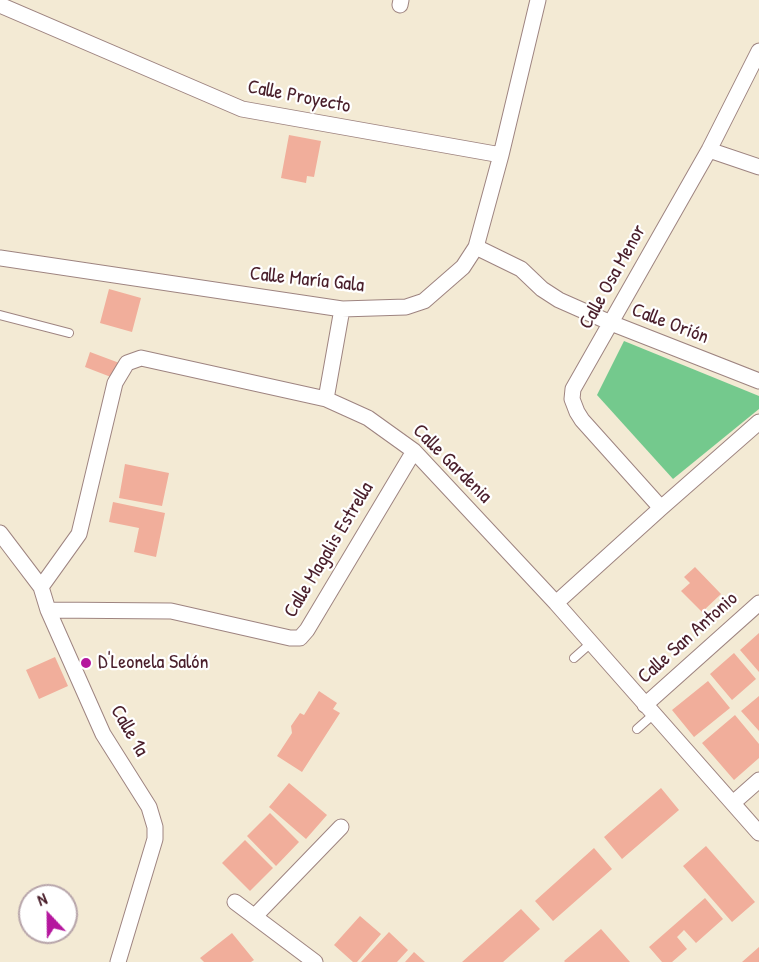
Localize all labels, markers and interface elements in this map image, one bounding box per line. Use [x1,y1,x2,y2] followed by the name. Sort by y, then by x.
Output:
[245,75,353,119] street label: Calle Proyecto
[574,220,652,334] street label: Calle Osa Menor
[249,262,365,298] street label: Calle María Gala
[628,298,712,350] street label: Calle Orión
[407,419,497,509] street label: Calle Gardenia
[279,478,379,622] street label: Calle Magalis Estrella
[633,587,743,689] street label: Calle San Antonio
[98,651,208,675] place label: D'Leonela Salón
[79,656,93,670] marker: D'Leonela Salón
[105,701,153,761] street label: Calle 1a
[18,884,78,944] north arrow
[34,887,50,911] text: N

